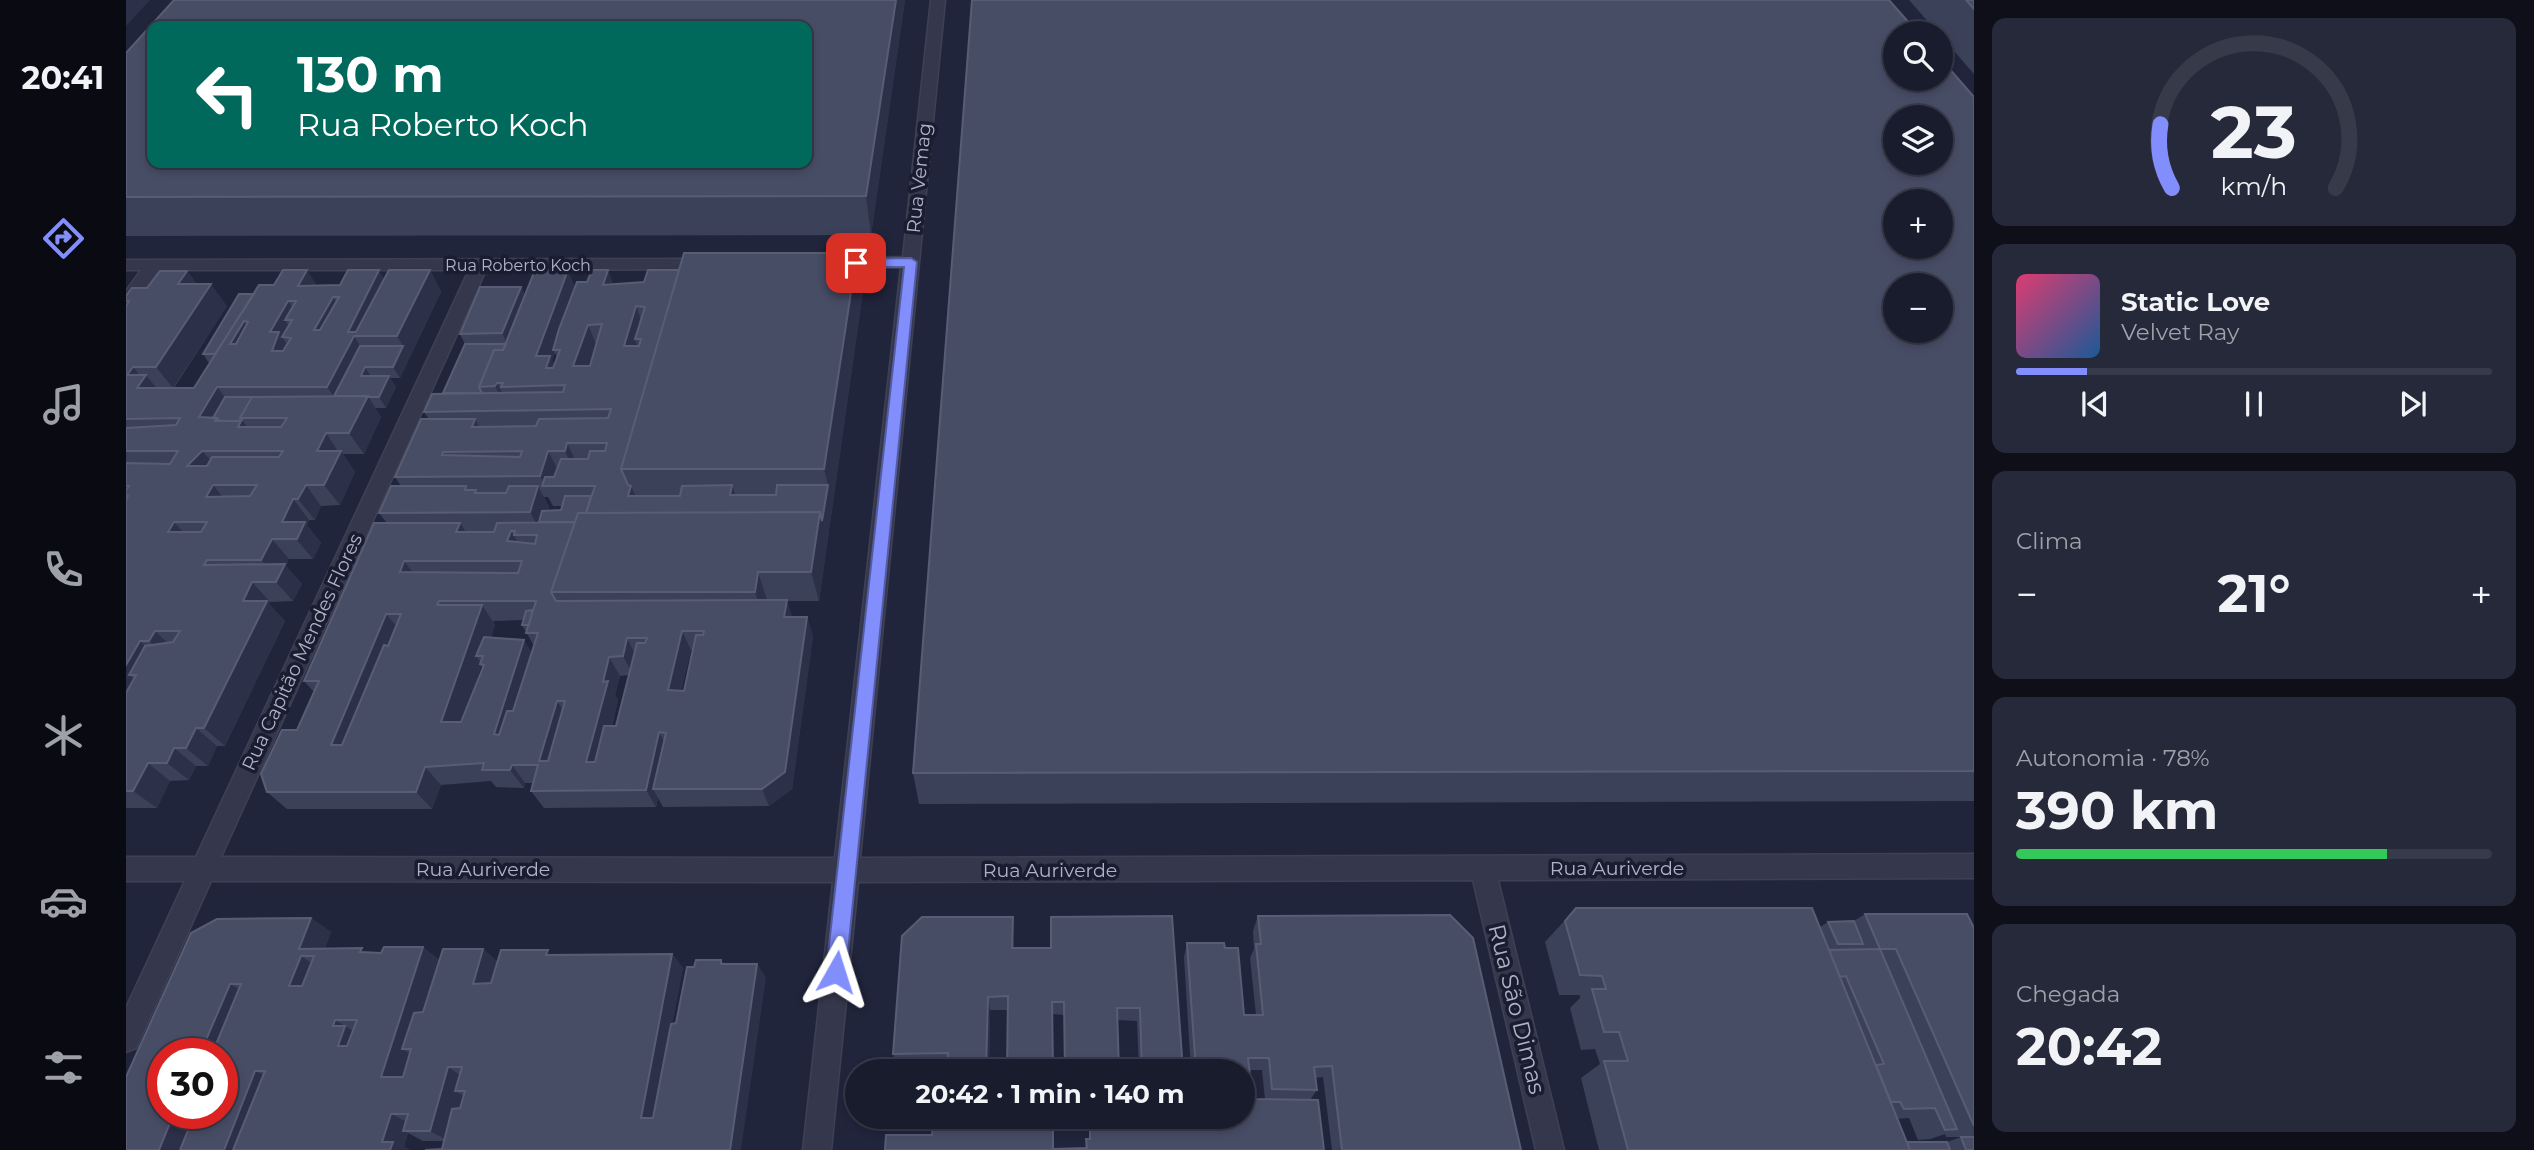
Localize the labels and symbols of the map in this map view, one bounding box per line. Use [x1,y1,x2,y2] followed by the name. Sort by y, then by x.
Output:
[902,122,936,234] street label: Rua Vemag
[826,233,886,293] pin
[445,256,591,275] street label: Rua Roberto Koch
[237,530,367,774] street label: Rua Capitão Mendes Flores
[1550,857,1684,880] street label: Rua Auriverde
[416,858,550,881] street label: Rua Auriverde
[983,859,1117,882] street label: Rua Auriverde
[1482,921,1552,1097] street label: Rua São Dimas
[799,935,873,1009] position arrow
[147,1038,238,1129] speed limit sign: 30

